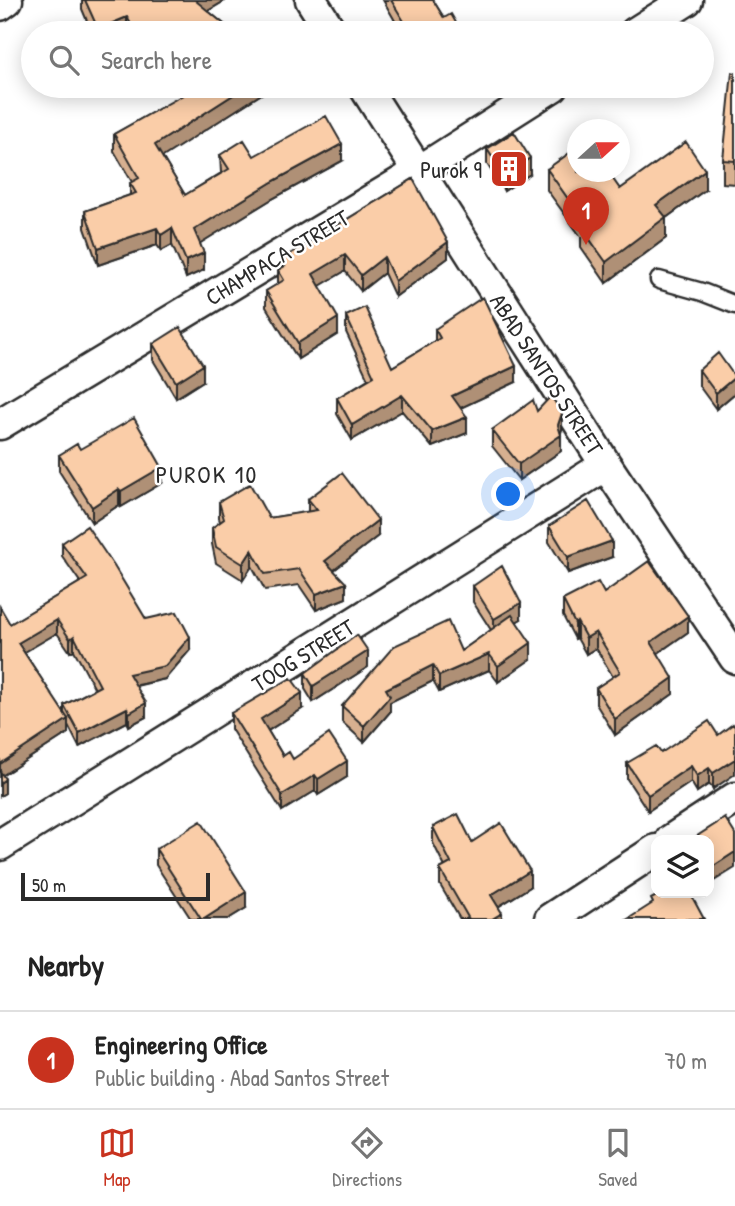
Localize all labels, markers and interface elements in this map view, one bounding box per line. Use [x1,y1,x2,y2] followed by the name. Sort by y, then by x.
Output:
[21,21,714,98] search box
[45,41,83,79] icon: search
[101,42,212,77] text: Search here
[567,119,630,182] north arrow
[488,148,530,190] building icon: Purok 9
[420,154,482,185] place label: Purok 9
[563,187,609,245] pin: 1
[199,202,355,312] street label: CHAMPACA STREET
[483,287,611,461] street label: ABAD SANTOS STREET
[156,458,258,490] district label: PUROK 10
[491,477,525,511] your location
[246,611,360,699] street label: TOOG STREET
[651,835,714,898] map controls
[651,835,714,898] button: layers
[21,870,210,902] scale bar
[32,872,66,898] text: 50 m
[28,945,104,985] text: Nearby
[95,1027,268,1062] text: Engineering Office
[47,1045,55,1076] text: 1
[664,1045,707,1076] text: 70 m
[95,1062,389,1093] text: Public building · Abad Santos Street
[98,1124,136,1192] tab: Map
[332,1124,402,1192] tab: Directions
[598,1124,637,1192] tab: Saved

